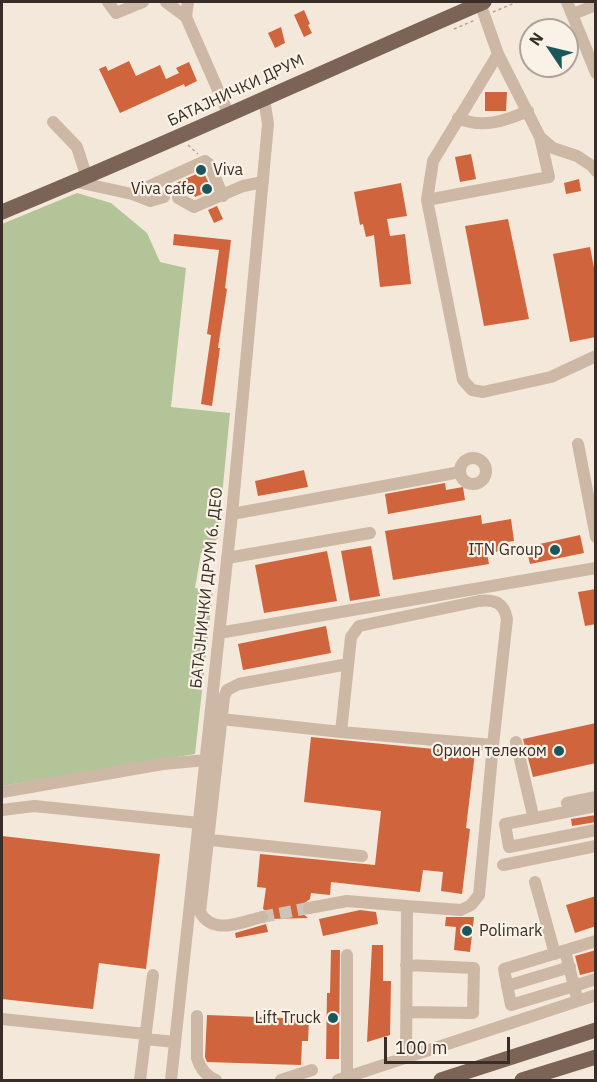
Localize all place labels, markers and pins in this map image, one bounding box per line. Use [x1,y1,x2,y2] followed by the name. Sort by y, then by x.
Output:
[213,160,243,180] place label: Viva
[194,163,208,177] marker: Viva
[131,179,195,199] place label: Viva cafe
[200,182,214,196] marker: Viva cafe
[468,540,543,560] place label: ITN Group
[548,543,562,557] marker: ITN Group
[432,741,547,761] place label: Орион телеком
[552,744,566,758] marker: Орион телеком
[479,921,543,941] place label: Polimark
[460,924,474,938] marker: Polimark
[255,1008,321,1028] place label: Lift Truck
[326,1011,340,1025] marker: Lift Truck

